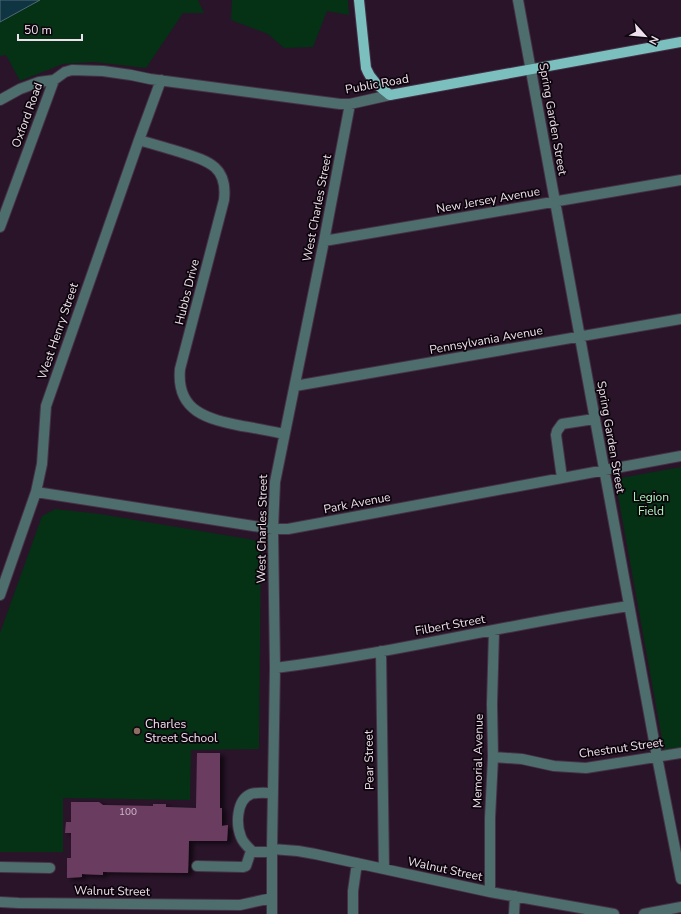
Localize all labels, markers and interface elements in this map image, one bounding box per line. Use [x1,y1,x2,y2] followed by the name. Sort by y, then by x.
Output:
[18,16,82,42] scale bar
[625,16,665,56] north arrow
[24,22,52,38] text: 50 m
[645,33,662,47] text: N
[535,62,571,177] street label: Spring Garden Street
[344,71,410,97] street label: Public Road
[8,80,46,150] street label: Oxford Road
[299,152,335,263] street label: West Charles Street
[435,183,541,217] street label: New Jersey Avenue
[171,257,203,327] street label: Hubbs Drive
[34,280,82,381] street label: West Henry Street
[428,322,544,358] street label: Pennsylvania Avenue
[593,380,629,495] street label: Spring Garden Street
[253,474,271,584] street label: West Charles Street
[322,489,392,517] street label: Park Avenue
[633,489,669,519] park label: Legion Field
[414,611,487,639] street label: Filbert Street
[469,714,487,808] street label: Memorial Avenue
[145,716,218,746] place label: Charles Street School
[132,726,142,736] marker: Charles Street School
[360,729,378,790] street label: Pear Street
[578,734,665,762] street label: Chestnut Street
[119,805,137,819] house number: 100
[406,853,485,885] street label: Walnut Street
[74,882,151,900] street label: Walnut Street

